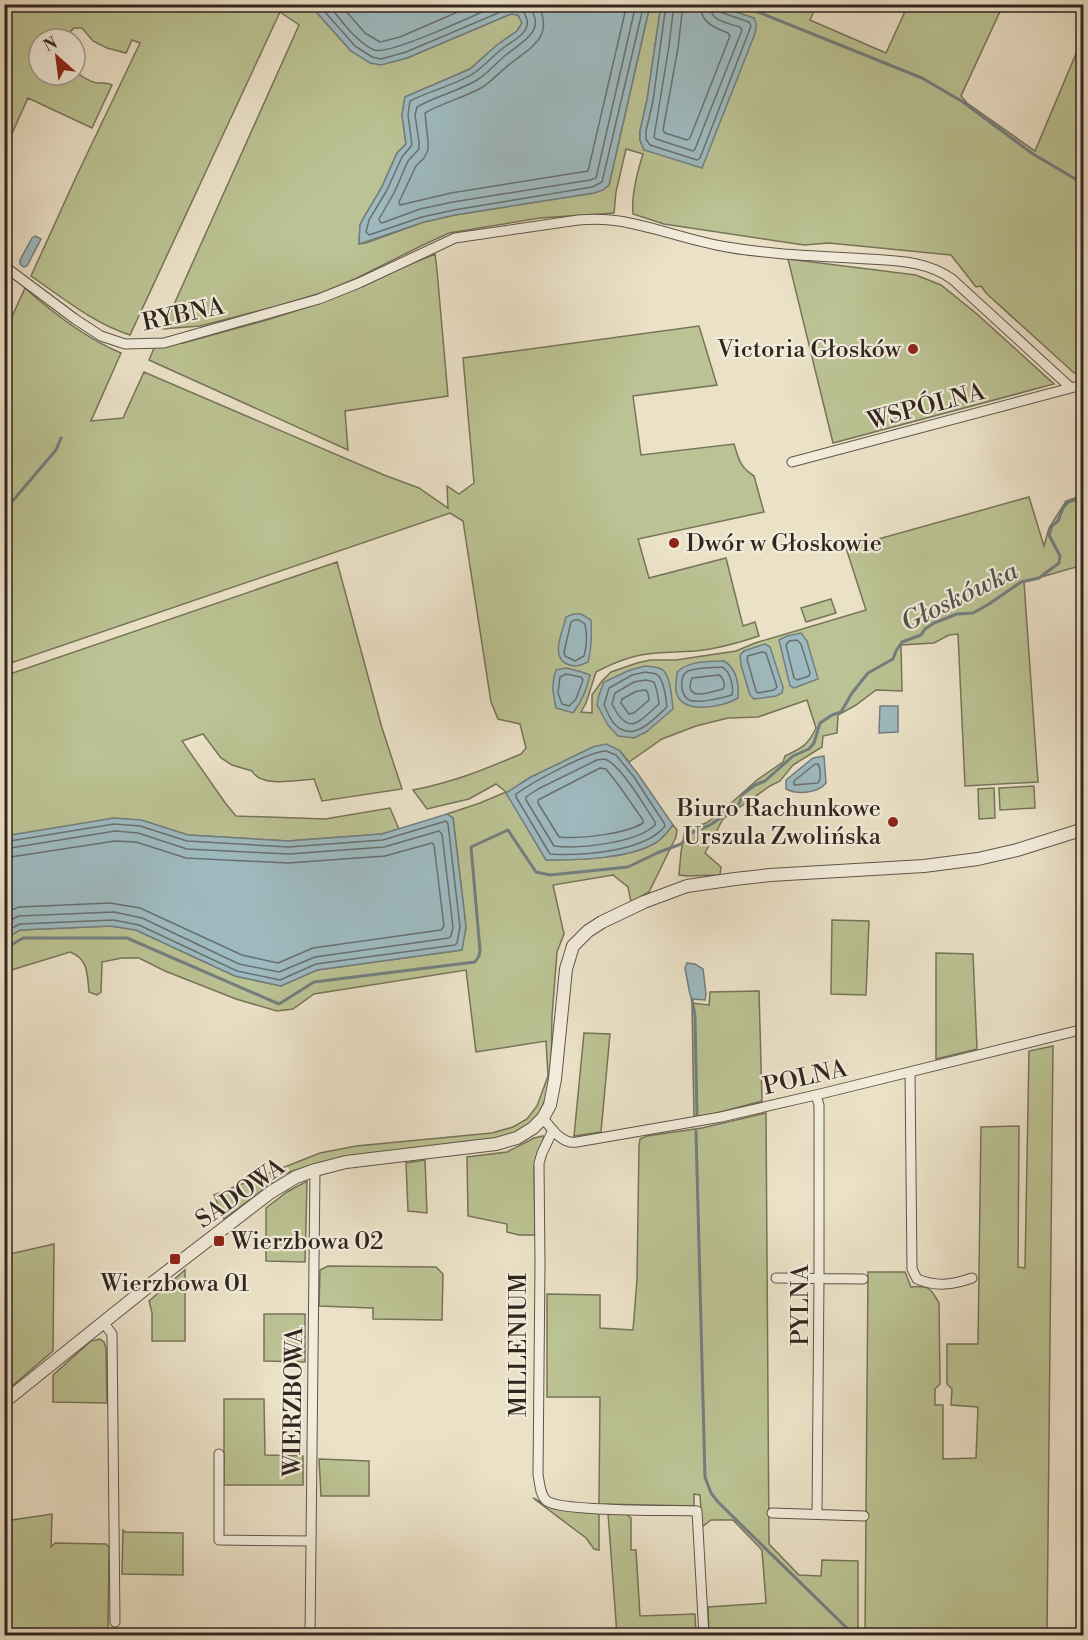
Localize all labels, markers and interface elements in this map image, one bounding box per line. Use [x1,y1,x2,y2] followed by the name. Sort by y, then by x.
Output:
[27,27,87,87] north arrow
[40,33,61,56] text: N
[140,292,227,338] street label: RYBNA
[716,335,903,365] place label: Victoria Głosków
[906,342,920,356] marker: Victoria Głosków
[863,375,989,437] street label: WSPÓLNA
[686,529,882,559] place label: Dwór w Głoskowie
[667,536,681,550] marker: Dwór w Głoskowie
[896,555,1024,639] water label: Głoskówka
[676,794,882,852] place label: Biuro Rachunkowe Urszula Zwolińska
[886,815,900,829] marker: Biuro Rachunkowe Urszula Zwolińska
[760,1054,851,1102] street label: POLNA
[190,1152,291,1235] street label: SADOWA
[230,1227,384,1257] place label: Wierzbowa 02
[212,1234,226,1248] marker: Wierzbowa 02
[168,1252,182,1266] marker: Wierzbowa 01
[786,1264,816,1346] street label: PYLNA
[100,1269,250,1299] place label: Wierzbowa 01
[504,1273,534,1417] street label: MILLENIUM
[278,1326,310,1478] street label: WIERZBOWA

